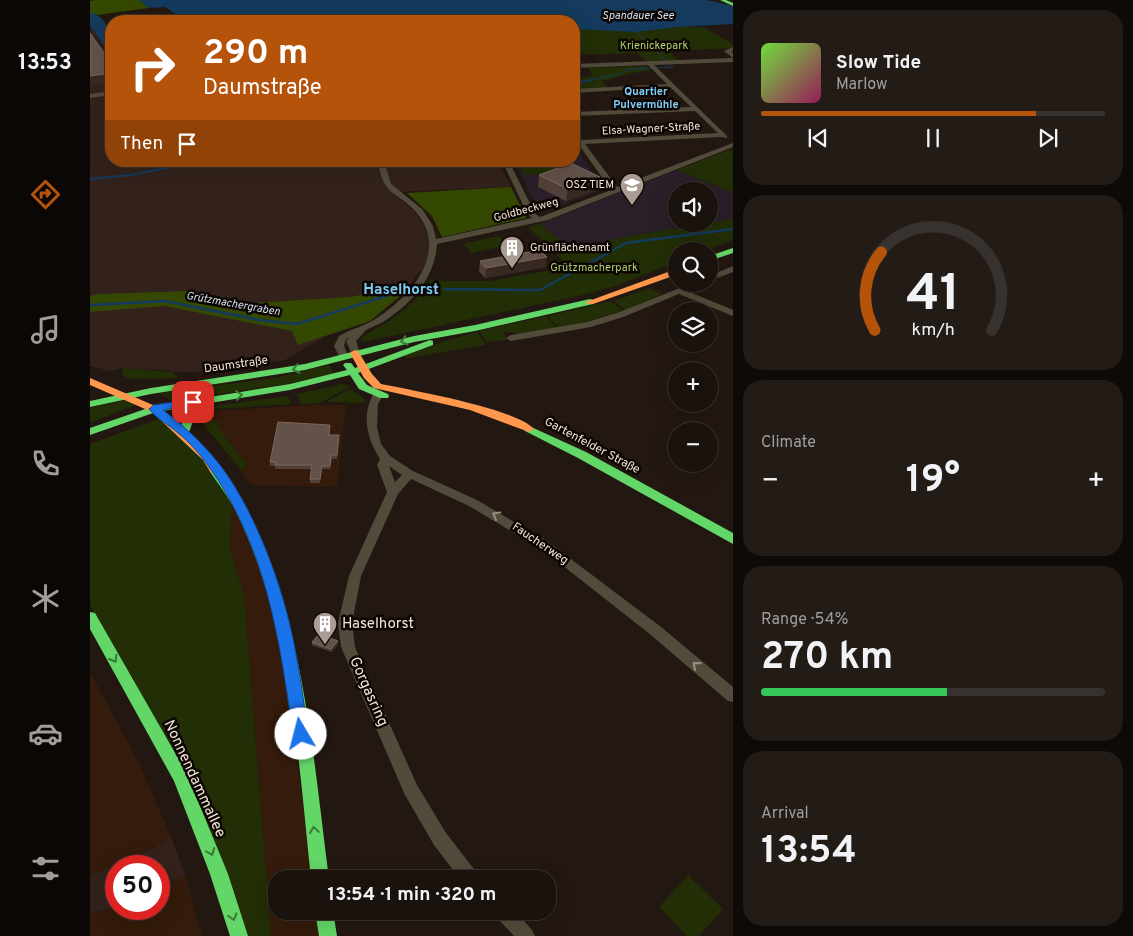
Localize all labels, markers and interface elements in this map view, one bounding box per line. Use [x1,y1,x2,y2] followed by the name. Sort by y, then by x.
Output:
[602,9,674,23] water label: Spandauer See
[203,32,308,76] text: 290 m
[120,35,185,100] icon: right
[620,39,689,53] park label: Krienickepark
[18,50,72,77] text: 13:53
[836,51,921,75] text: Slow Tide
[203,75,322,102] text: Daumstraße
[836,75,888,95] text: Marlow
[613,85,679,112] district label: Quartier Pulvermühle
[601,119,701,139] street label: Elsa-Wagner-Straße
[804,124,832,152] icon: previous
[919,124,947,152] icon: pause
[1034,124,1062,152] icon: next
[173,130,201,158] icon: arrive
[120,132,163,156] text: Then
[619,172,645,206] school or university icon: OSZ TIEM
[28,177,63,212] icon: directions
[565,178,614,192] place label: OSZ TIEM
[668,182,718,472] map controls
[668,182,718,232] button: sound
[492,195,560,225] street label: Goldbeckweg
[499,235,525,269] building icon: Grünflächenamt
[530,241,610,255] place label: Grünflächenamt
[668,242,718,292] button: search
[550,261,638,275] park label: Grützmacherpark
[906,263,960,329] text: 41
[363,281,439,300] district label: Haselhorst
[185,289,281,319] water label: Grützmachergraben
[668,302,718,352] button: layers
[28,312,63,347] icon: music
[911,319,955,342] text: km/h
[400,335,409,346] one-way arrow
[203,353,269,377] street label: Daumstraße
[668,362,718,412] button: +
[291,363,300,374] one-way arrow
[172,381,214,423] pin
[179,388,207,416] icon: arrive
[235,390,243,401] one-way arrow
[541,414,643,478] street label: Gartenfelder Straße
[668,422,718,472] button: −
[761,433,816,453] text: Climate
[28,446,63,481] icon: phone
[906,457,960,506] text: 19°
[761,464,779,500] text: −
[1087,464,1105,500] text: +
[492,512,501,522] one-way arrow
[509,519,571,569] street label: Faucherweg
[28,581,63,616] icon: climate
[761,610,849,630] text: Range · 54%
[312,611,338,645] building icon: Haselhorst
[342,615,414,634] place label: Haselhorst
[761,634,893,683] text: 270 km
[108,654,118,663] one-way arrow
[344,654,392,730] street label: Gorgasring
[692,661,701,670] one-way arrow
[274,707,326,759] position arrow
[28,716,63,751] icon: car
[158,717,230,841] street label: Nonnendammallee
[761,804,809,824] text: Arrival
[309,826,319,835] one-way arrow
[761,828,857,877] text: 13:54
[205,847,215,856] one-way arrow
[28,851,63,886] icon: filters
[105,855,170,920] speed limit sign: 50
[328,883,496,907] text: 13:54 · 1 min · 320 m
[227,913,237,921] one-way arrow

